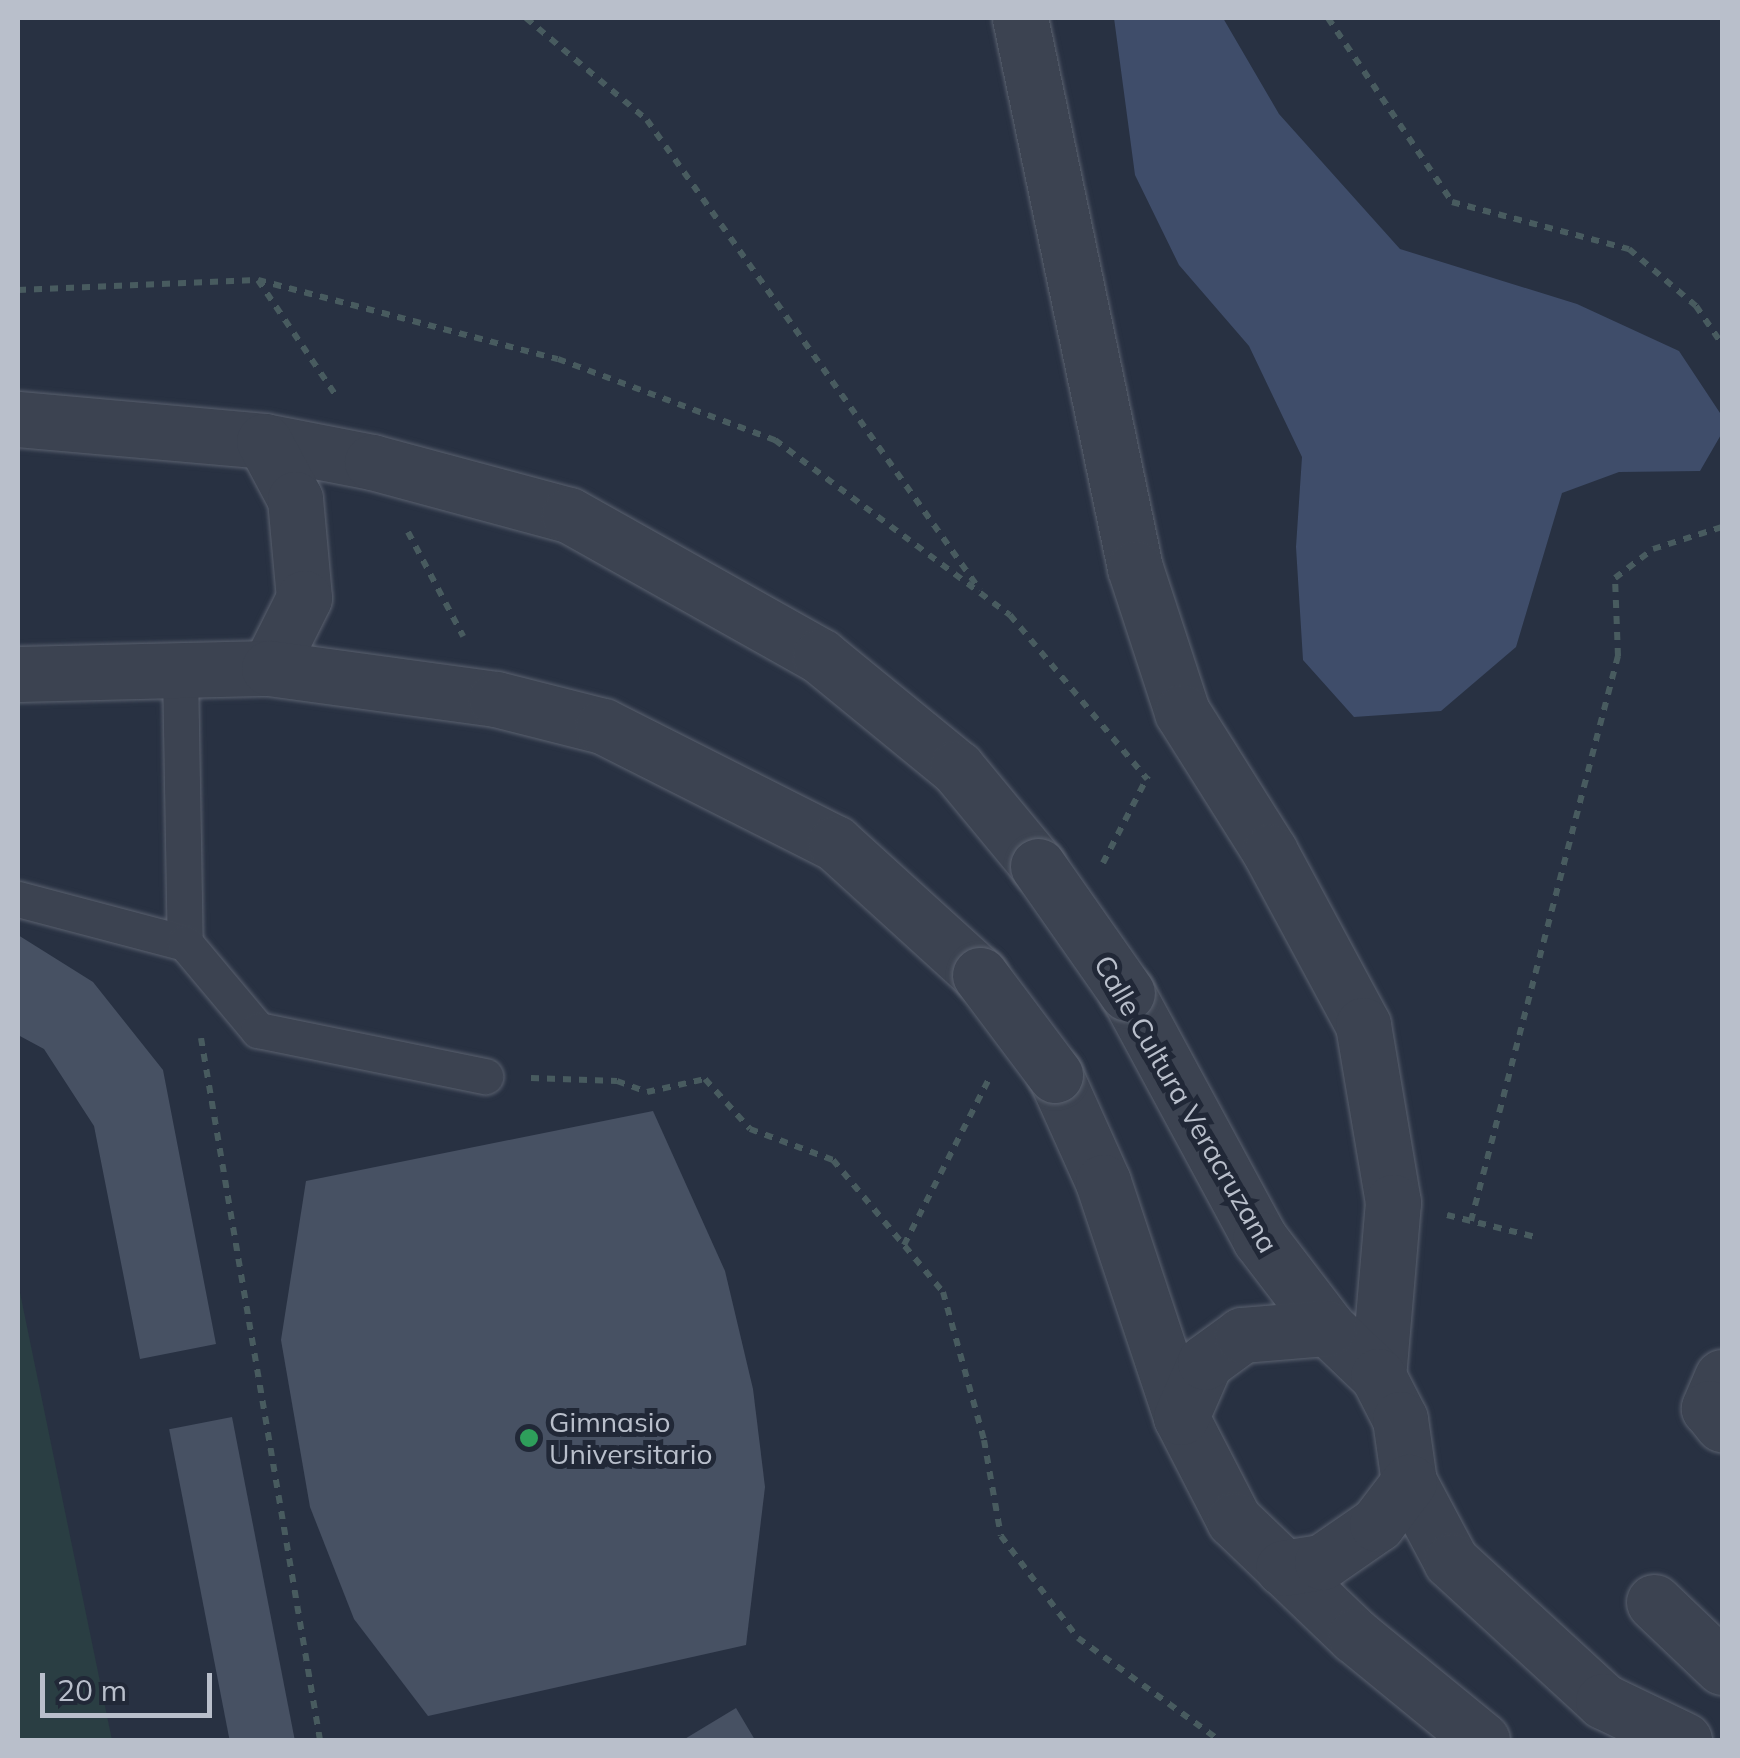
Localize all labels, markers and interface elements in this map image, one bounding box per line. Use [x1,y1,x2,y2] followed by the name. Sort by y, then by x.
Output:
[1087,949,1285,1259] street label: Calle Cultura Veracruzana
[549,1405,712,1471] place label: Gimnasio Universitario
[518,1427,540,1449] marker: Gimnasio Universitario
[45,1653,218,1715] scale bar
[57,1671,127,1709] text: 20 m

